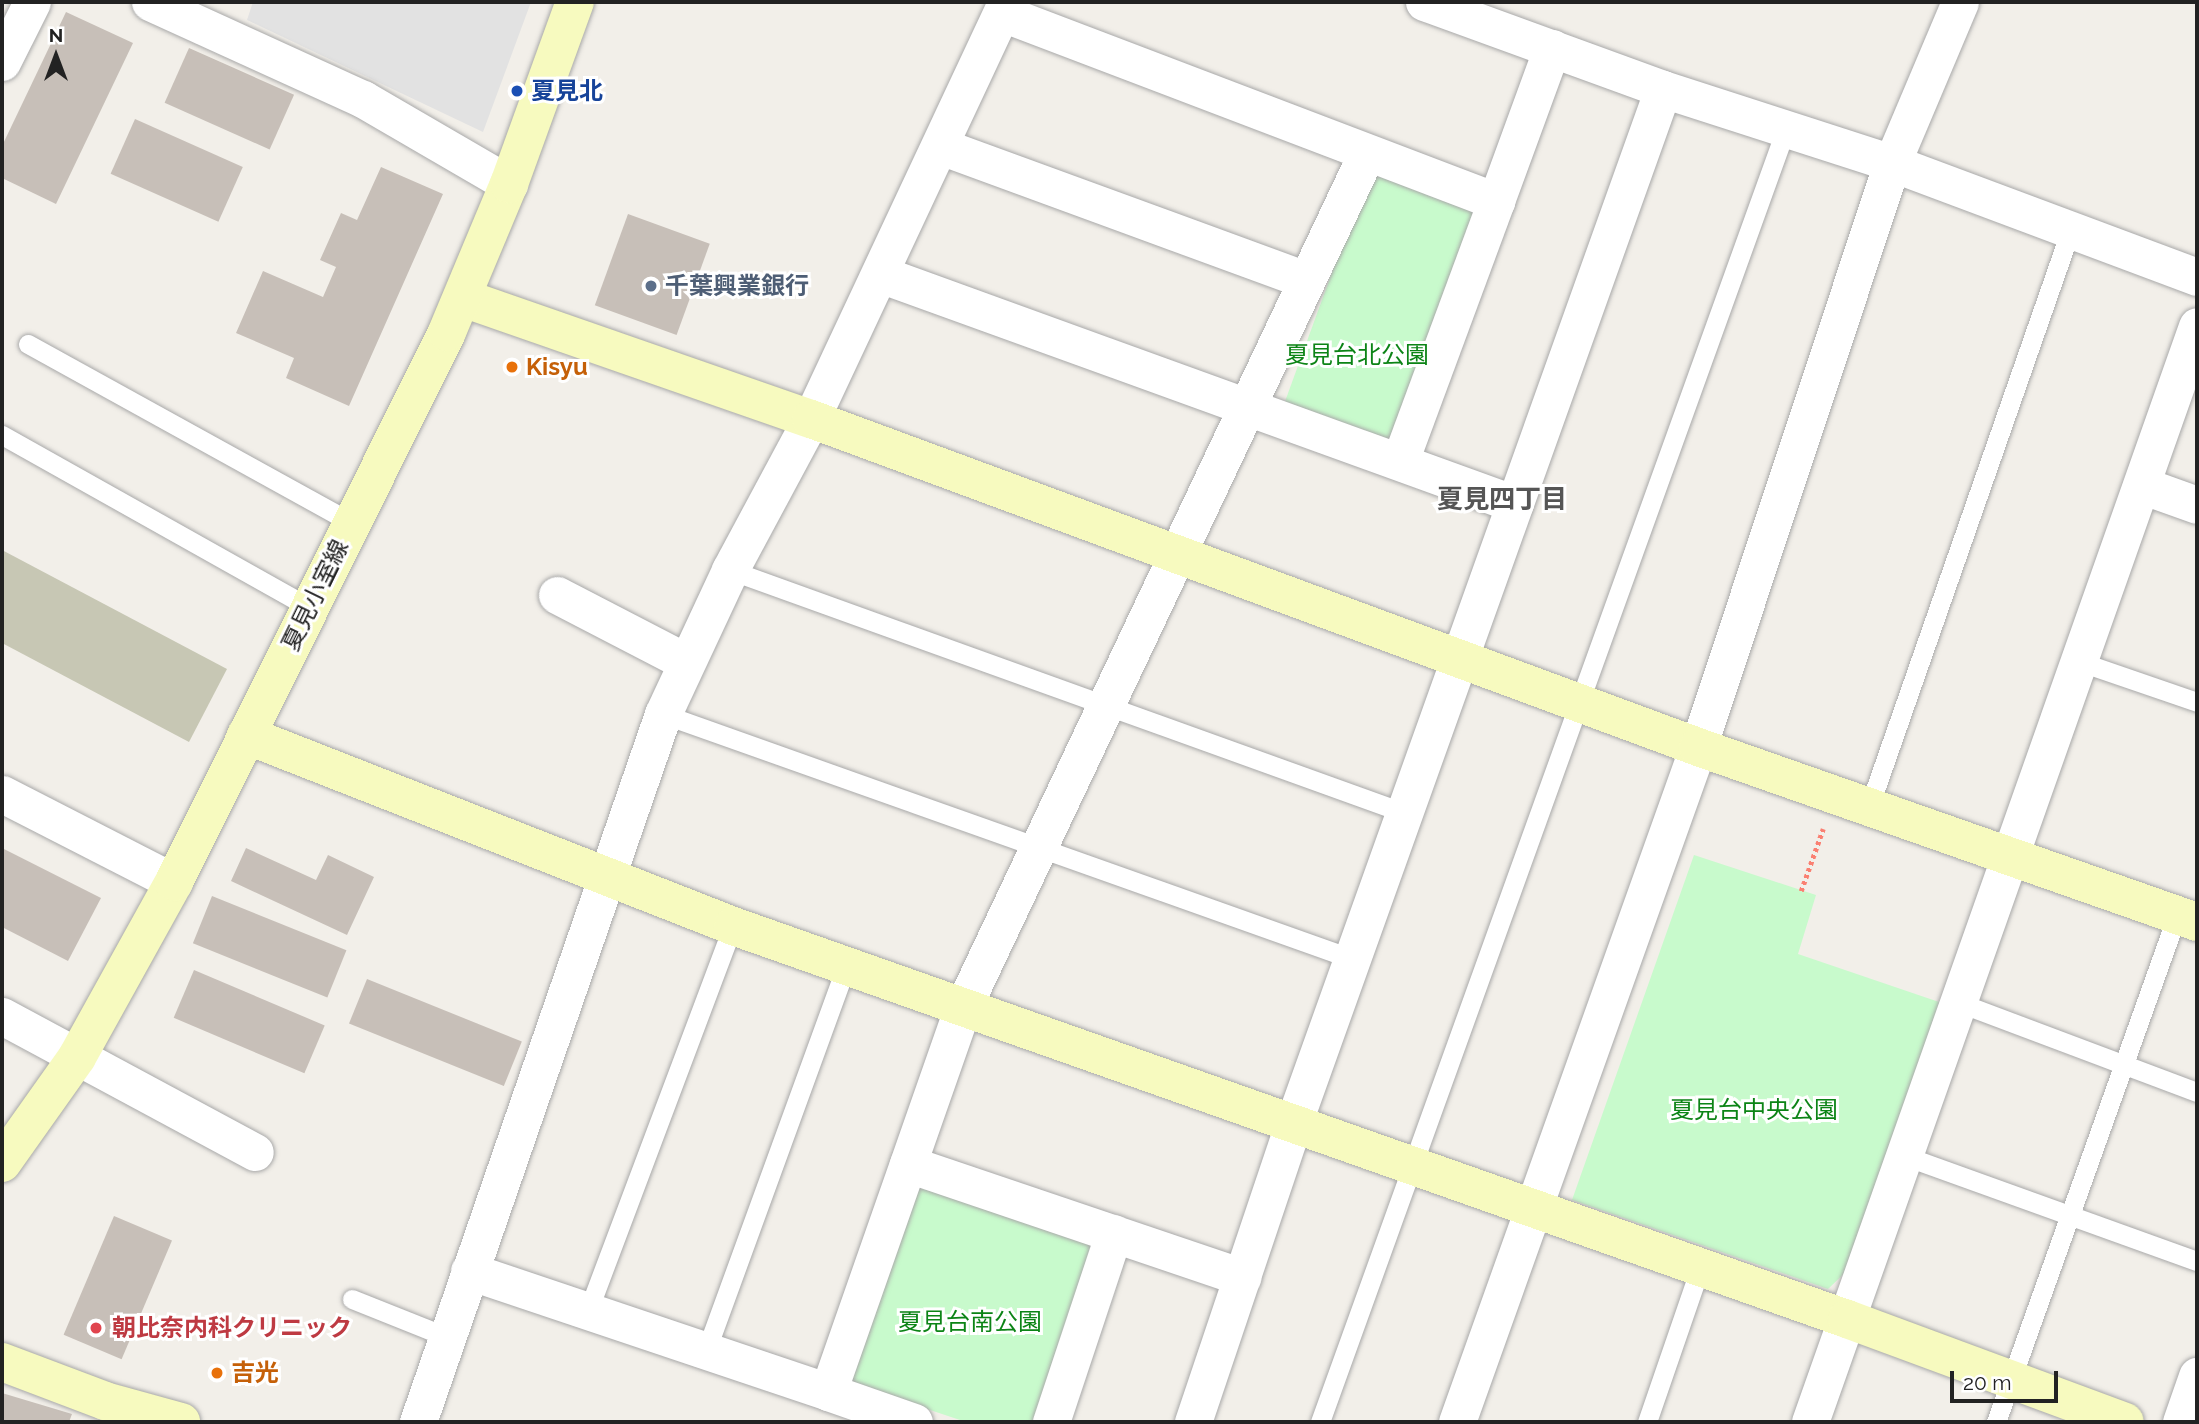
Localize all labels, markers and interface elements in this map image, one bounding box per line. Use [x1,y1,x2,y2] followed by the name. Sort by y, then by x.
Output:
[21,21,91,91] north arrow
[49,24,63,46] text: N
[531,77,603,105] place label: 夏見北
[509,83,525,99] marker: 夏見北
[665,272,809,300] place label: 千葉興業銀行
[643,278,659,294] marker: 千葉興業銀行
[1285,341,1429,369] park label: 夏見台北公園
[526,353,588,381] place label: Kisyu
[504,359,520,375] marker: Kisyu
[1437,484,1567,516] district label: 夏見四丁目
[276,535,354,655] street label: 夏見小室線
[1670,1096,1838,1124] park label: 夏見台中央公園
[898,1308,1042,1336] park label: 夏見台南公園
[112,1314,352,1342] place label: 朝比奈内科クリニック
[86,1318,106,1338] marker: 朝比奈内科クリニック
[1954,1358,2062,1402] scale bar
[231,1359,279,1387] place label: 吉光
[209,1365,225,1381] marker: 吉光
[1963,1370,2011,1395] text: 20 m

